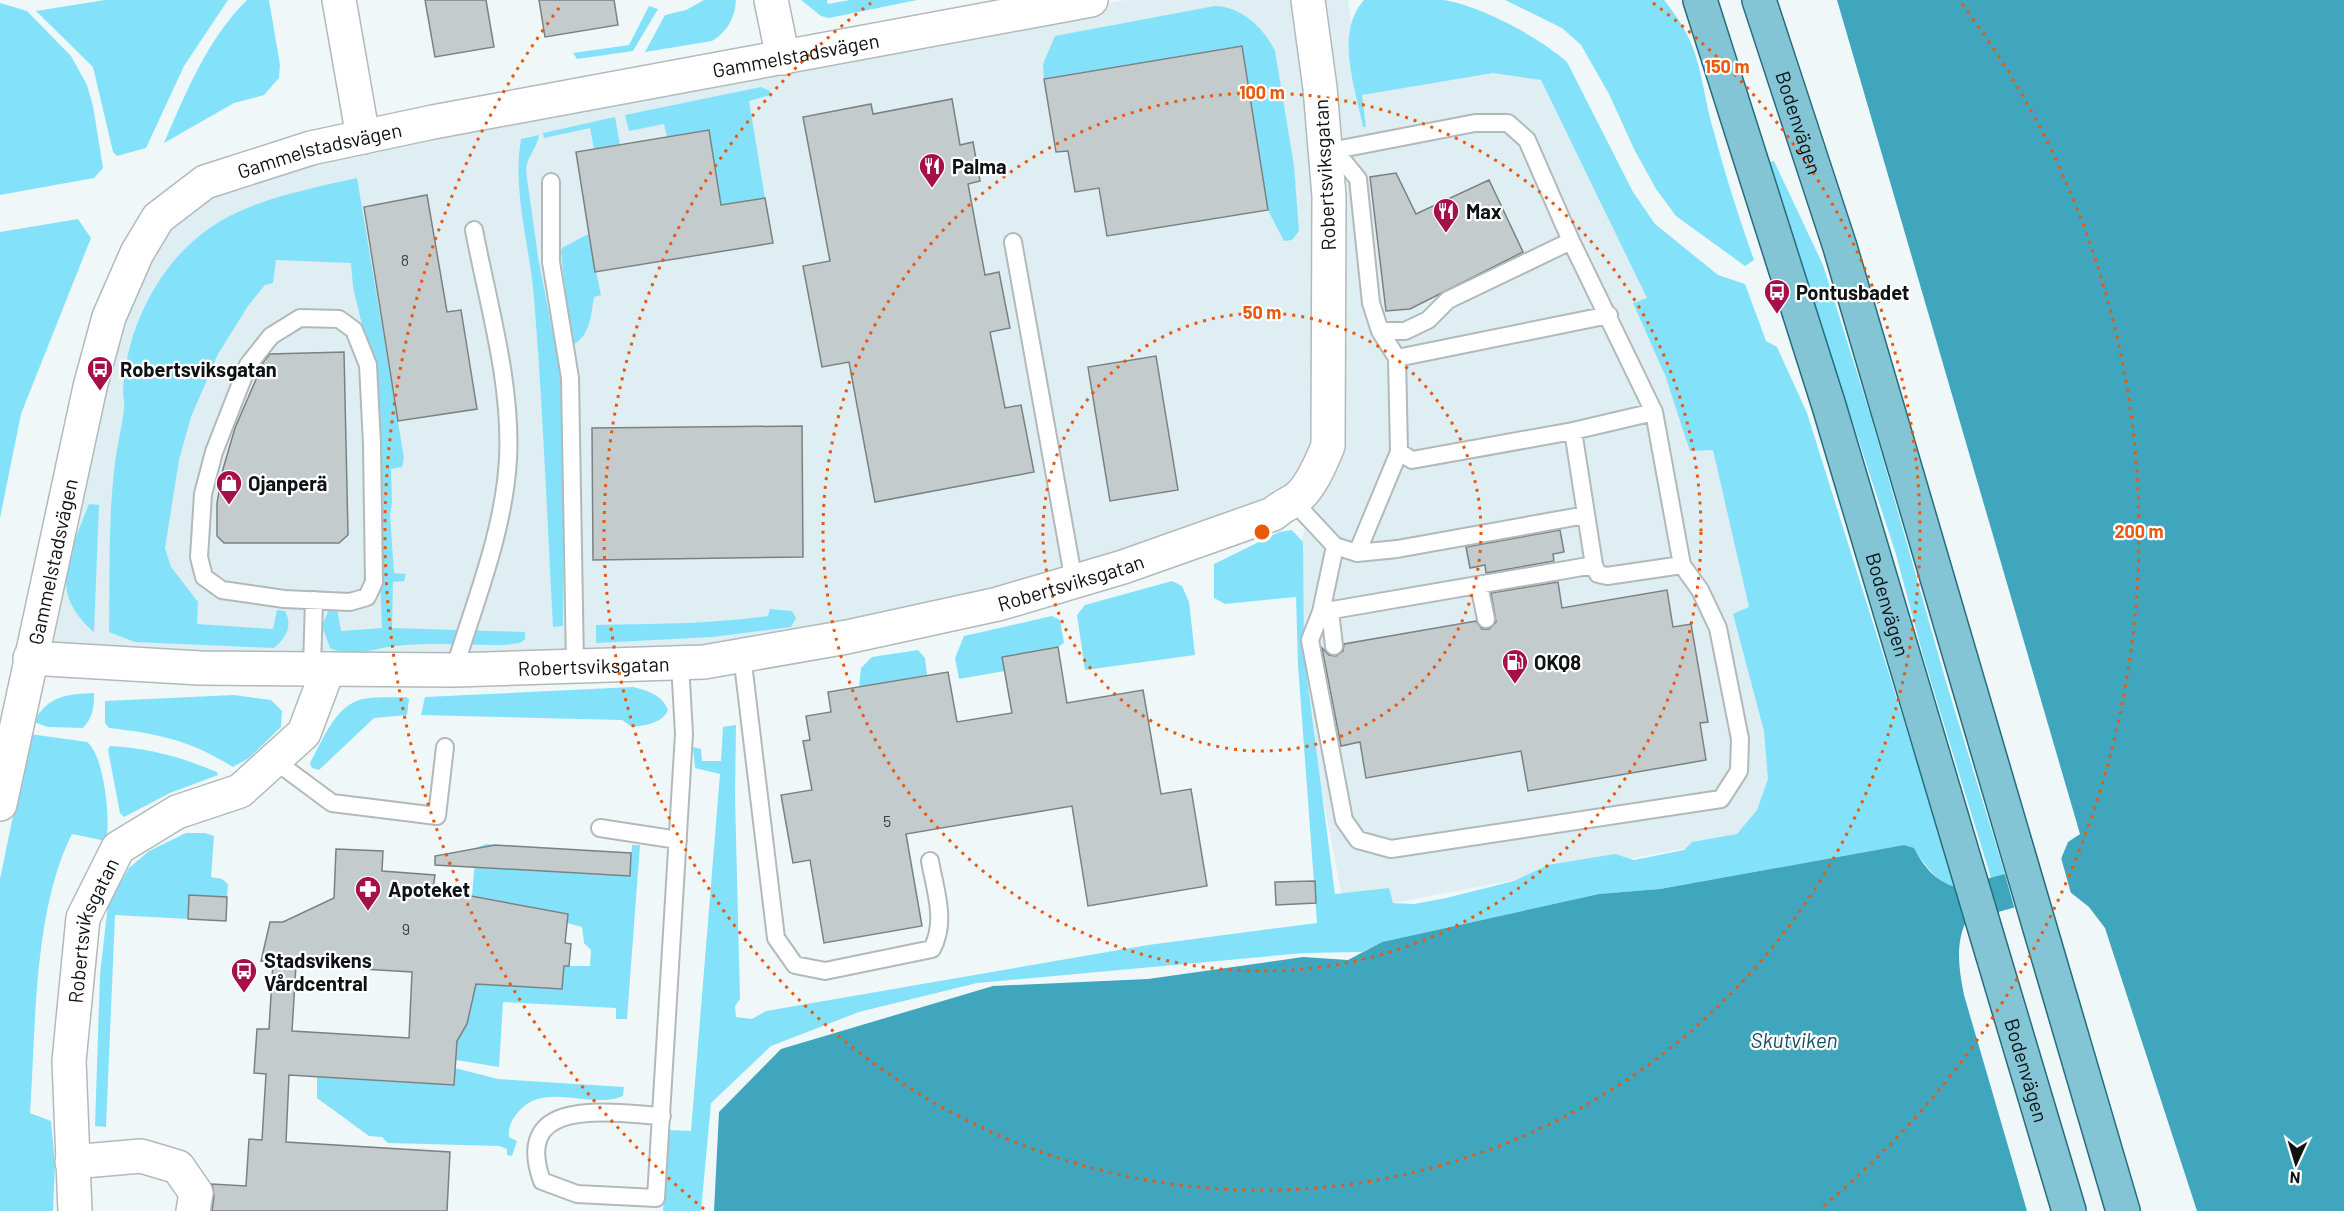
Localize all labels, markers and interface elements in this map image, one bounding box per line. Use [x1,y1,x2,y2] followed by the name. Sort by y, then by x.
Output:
[710,28,881,82] street label: Gammelstadsvägen
[1705,55,1749,77] text: 150 m
[1771,68,1827,177] street label: Bodenvägen
[1239,81,1285,103] text: 100 m
[1308,99,1340,251] street label: Robertsviksgatan
[234,117,404,183] street label: Gammelstadsvägen
[917,151,947,189] restaurant icon: Palma
[952,154,1007,178] place label: Palma
[1431,196,1461,234] restaurant icon: Max
[1466,199,1502,223] place label: Max
[401,250,409,269] house number: 8
[1762,277,1792,315] bus stop icon: Pontusbadet
[1796,280,1909,304] place label: Pontusbadet
[1243,301,1281,323] text: 50 m
[85,354,115,392] bus stop icon: Robertsviksgatan
[120,357,277,381] place label: Robertsviksgatan
[214,468,244,506] shop icon: Ojanperä
[248,471,327,495] place label: Ojanperä
[23,476,82,647] street label: Gammelstadsvägen
[2114,520,2164,542] text: 200 m
[1252,522,1272,542] centre of rings
[995,549,1147,616] street label: Robertsviksgatan
[1861,550,1915,659] street label: Bodenvägen
[1500,647,1530,685] fuel station icon: OKQ8
[1534,650,1581,674] place label: OKQ8
[517,651,670,680] street label: Robertsviksgatan
[883,811,891,830] house number: 5
[63,854,123,1004] street label: Robertsviksgatan
[353,874,383,912] pharmacy icon: Apoteket
[388,877,470,901] place label: Apoteket
[402,919,410,938] house number: 9
[264,948,372,995] place label: Stadsvikens Vårdcentral
[229,956,259,994] bus stop icon: Stadsvikens Vårdcentral
[2000,1015,2054,1125] street label: Bodenvägen
[1751,1027,1837,1052] water label: Skutviken
[2266,1133,2326,1193] north arrow
[2289,1169,2301,1188] text: N

